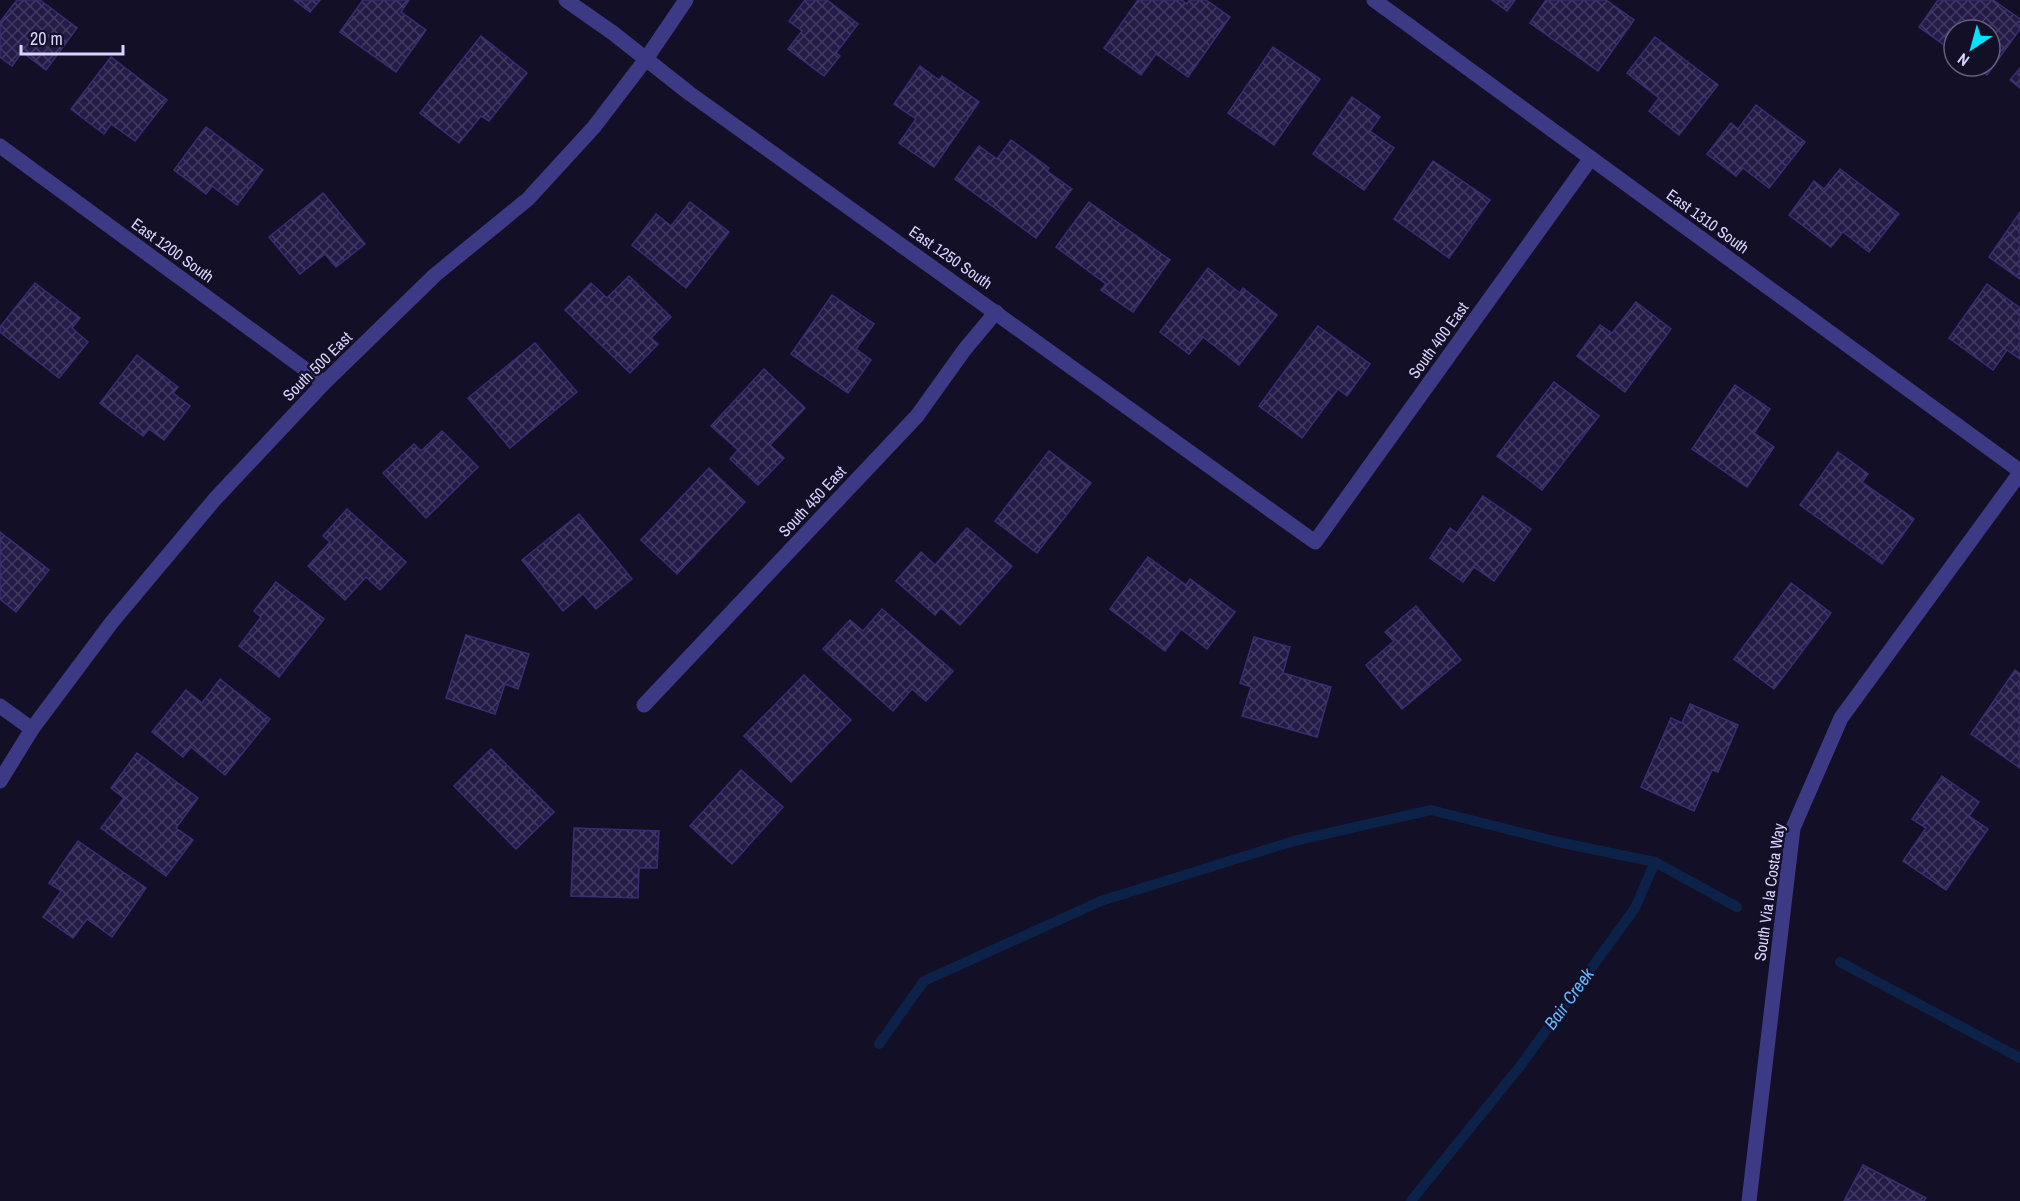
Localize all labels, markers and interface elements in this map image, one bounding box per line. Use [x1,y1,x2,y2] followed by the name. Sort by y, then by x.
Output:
[21,18,123,56] scale bar
[1942,18,2002,78] north arrow
[30,26,63,51] text: 20 m
[1953,48,1973,72] text: N
[1662,184,1754,258] street label: East 1310 South
[127,213,219,287] street label: East 1200 South
[905,220,997,294] street label: East 1250 South
[1403,297,1473,383] street label: South 400 East
[277,326,357,406] street label: South 500 East
[773,460,851,541] street label: South 450 East
[1748,821,1790,962] street label: South Via la Costa Way
[1538,962,1600,1035] water label: Bair Creek

